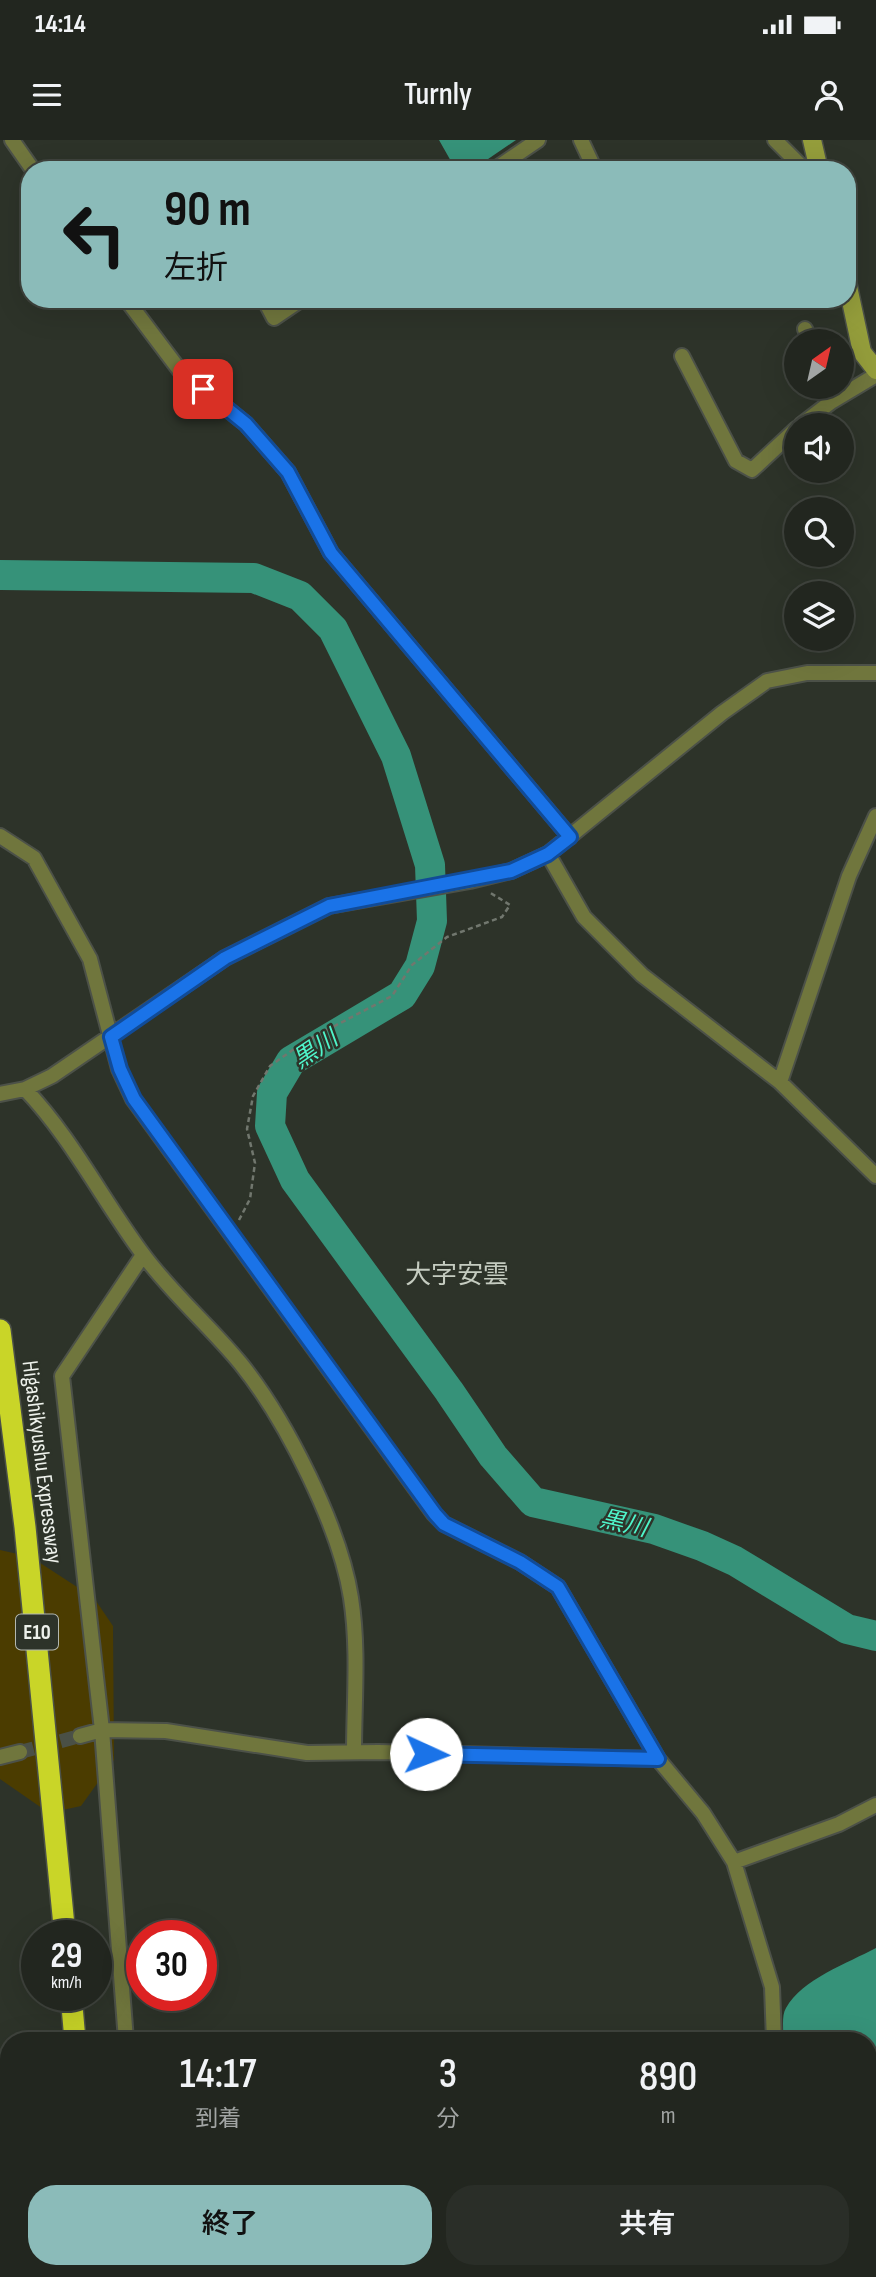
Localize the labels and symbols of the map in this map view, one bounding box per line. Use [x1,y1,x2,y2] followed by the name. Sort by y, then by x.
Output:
[784,329,854,399] north arrow
[173,359,233,419] pin
[287,1022,346,1075] water label: 黒川
[405,1260,509,1291] district label: 大字安雲
[16,1359,68,1565] street label: Higashikyushu Expressway
[597,1504,653,1544] water label: 黒川
[16,1614,58,1650] road number: E10
[389,1717,463,1791] position arrow
[126,1920,217,2011] speed limit sign: 30

